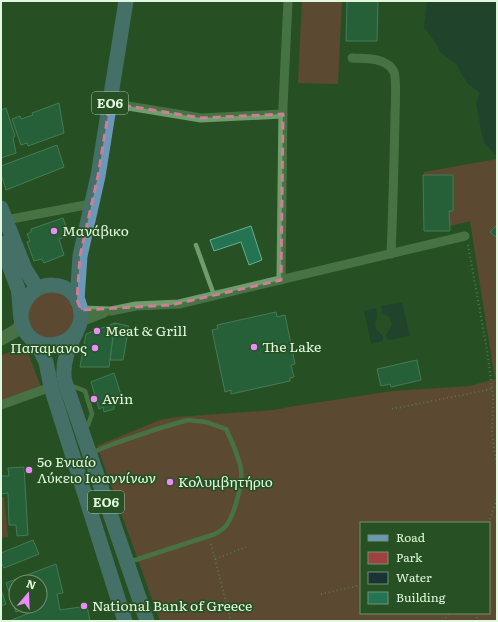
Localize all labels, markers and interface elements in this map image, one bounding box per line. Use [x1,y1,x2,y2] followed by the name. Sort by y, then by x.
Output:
[92,92,128,114] road number: ΕΟ6
[62,220,129,240] place label: Μανάβικο
[49,226,59,236] marker: Μανάβικο
[105,320,187,340] place label: Meat & Grill
[92,326,102,336] marker: Meat & Grill
[262,336,321,356] place label: The Lake
[10,337,87,357] place label: Παπαμανος
[249,342,259,352] marker: The Lake
[90,343,100,353] marker: Παπαμανος
[102,388,133,408] place label: Avin
[89,394,99,404] marker: Avin
[37,451,156,487] place label: 5ο Ενιαίο Λύκειο Ιωαννίνων
[24,465,34,475] marker: 5ο Ενιαίο Λύκειο Ιωαννίνων
[178,471,273,491] place label: Κολυμβητήριο
[165,477,175,487] marker: Κολυμβητήριο
[88,491,124,513] road number: ΕΟ6
[360,522,490,614] legend
[396,528,426,546] text: Road
[396,548,423,566] text: Park
[396,568,432,586] text: Water
[8,574,48,614] north arrow
[25,575,39,593] text: N
[396,588,446,606] text: Building
[92,595,252,615] place label: National Bank of Greece
[79,601,89,611] marker: National Bank of Greece

